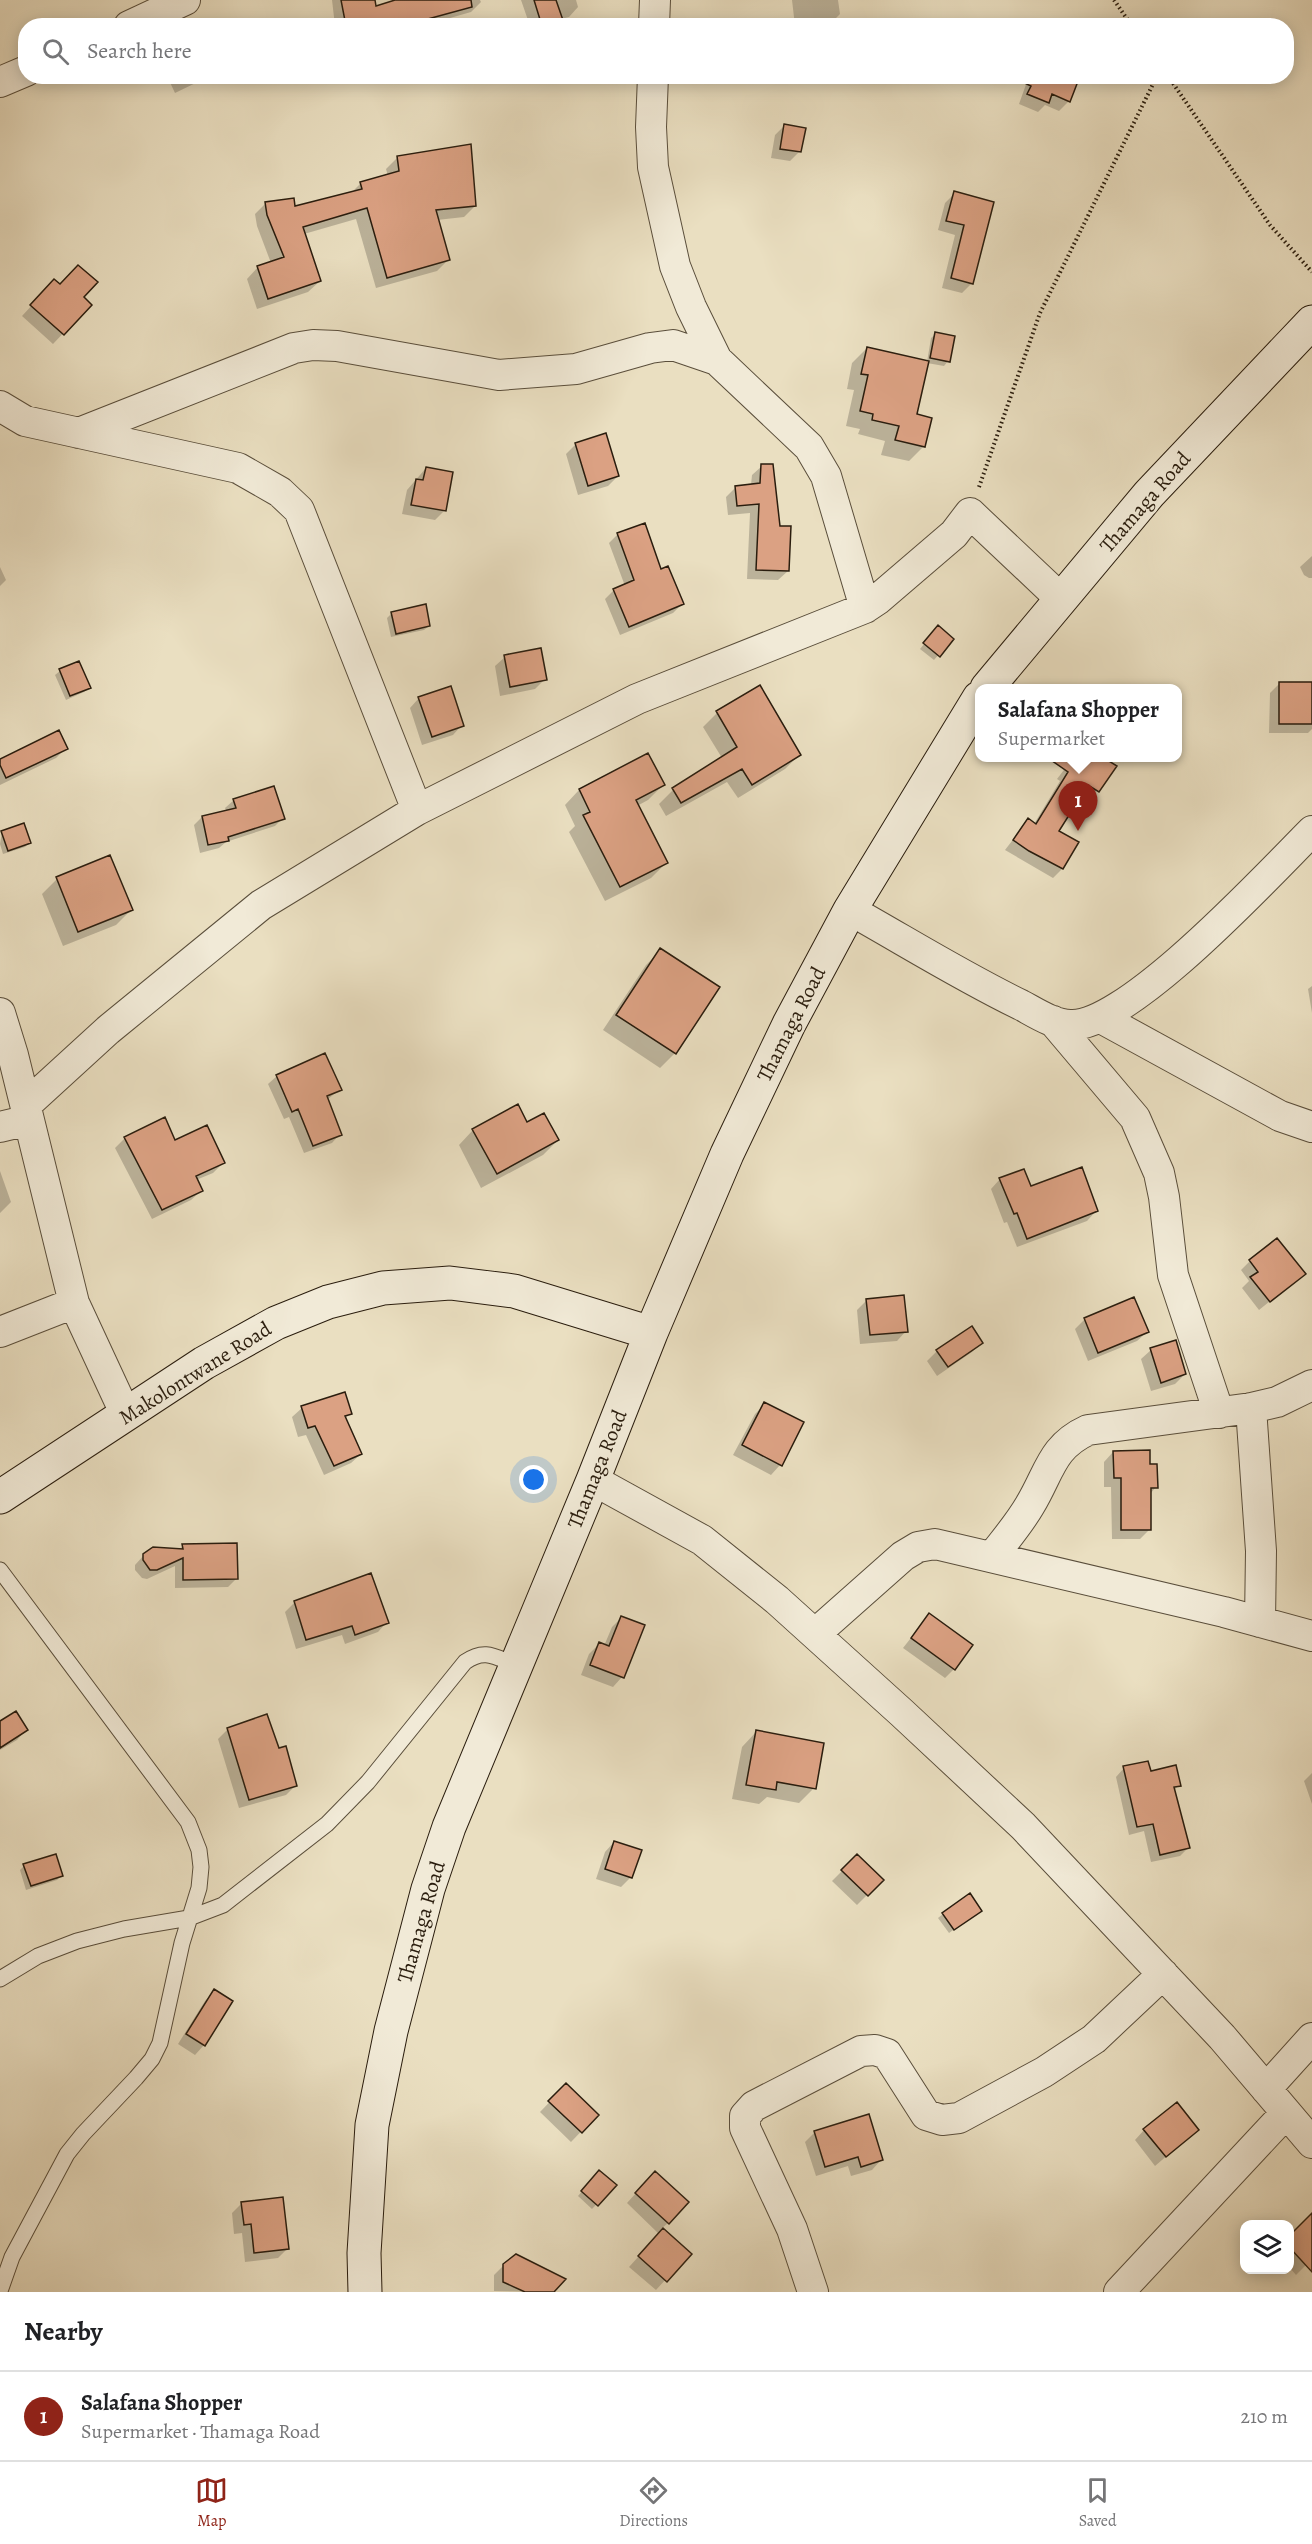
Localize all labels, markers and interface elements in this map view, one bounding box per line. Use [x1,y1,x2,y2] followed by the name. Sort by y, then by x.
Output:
[18,18,1294,84] search box
[39,35,72,68] icon: search
[87,36,192,66] text: Search here
[1093,445,1197,559] street label: Thamaga Road
[975,684,1182,762] popup
[998,695,1159,725] text: Salafana Shopper
[998,725,1105,752] text: Supermarket
[1058,782,1098,831] pin: 1
[750,961,832,1086] street label: Thamaga Road
[113,1314,277,1431] street label: Makolontwane Road
[560,1405,634,1533] street label: Thamaga Road
[519,1465,548,1494] your location
[390,1857,452,1986] street label: Thamaga Road
[1240,2220,1294,2274] map controls
[1240,2220,1294,2274] button: layers
[24,2314,103,2349] text: Nearby
[81,2388,242,2418] text: Salafana Shopper
[40,2403,47,2430] text: 1
[1240,2403,1288,2430] text: 210 m
[81,2418,320,2445] text: Supermarket · Thamaga Road
[195,2474,228,2532] tab: Map
[619,2474,688,2532] tab: Directions
[1079,2474,1117,2532] tab: Saved

